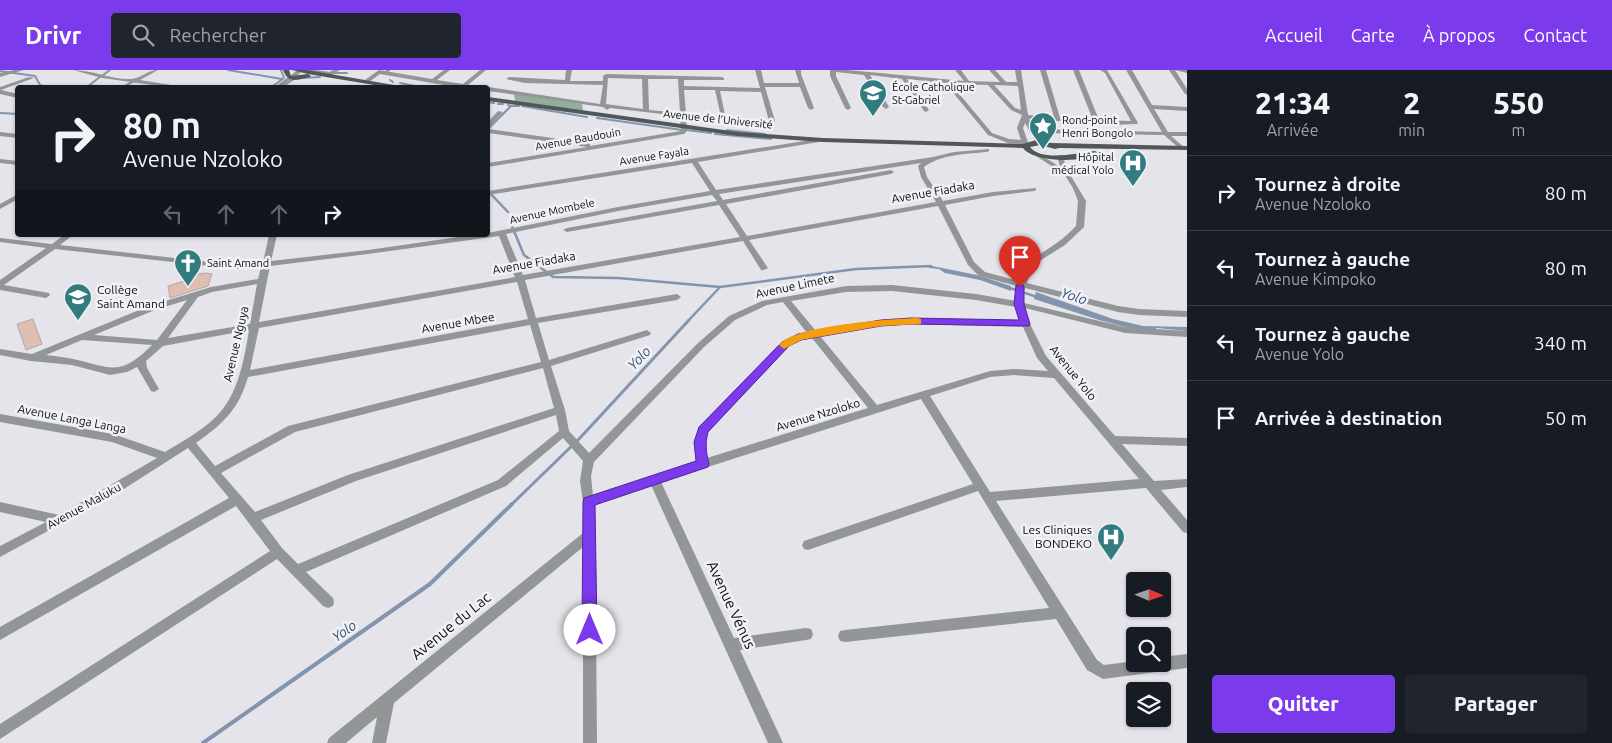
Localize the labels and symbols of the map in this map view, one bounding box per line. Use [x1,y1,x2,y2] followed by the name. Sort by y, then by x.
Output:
[858,78,888,117] school or university icon: École Catholique St-Gabriel
[892,80,975,106] place label: École Catholique St-Gabriel
[663,107,773,131] street label: Avenue de l’Université
[1028,111,1058,150] place icon: Rond-point Henri Bongolo
[1062,114,1133,139] place label: Rond-point Henri Bongolo
[534,126,622,152] street label: Avenue Baudouin
[618,145,690,167] street label: Avenue Fayala
[1118,148,1148,187] hospital icon: Hôpital médical Yolo
[1052,151,1114,176] place label: Hôpital médical Yolo
[890,178,975,205] street label: Avenue Fiadaka
[508,196,596,226] street label: Avenue Mombele
[999,236,1041,287] pin
[173,248,203,287] church icon: Saint Amand
[491,249,576,276] street label: Avenue Fiadaka
[207,257,269,269] place label: Saint Amand
[754,271,836,300] street label: Avenue Limete
[63,282,93,321] school or university icon: Collège Saint Amand
[97,283,165,310] place label: Collège Saint Amand
[1059,284,1089,308] water label: Yolo
[220,305,251,383] street label: Avenue Nguya
[420,310,495,335] street label: Avenue Mbee
[624,343,654,373] water label: Yolo
[1047,343,1099,403] street label: Avenue Yolo
[774,396,861,433] street label: Avenue Nzoloko
[17,402,127,435] street label: Avenue Langa Langa
[44,480,123,531] street label: Avenue Maluku
[1096,522,1126,561] hospital icon: Les Cliniques BONDEKO
[1022,523,1092,550] place label: Les Cliniques BONDEKO
[704,558,759,651] street label: Avenue Vénus
[1126,572,1171,618] north arrow
[408,588,494,663] street label: Avenue du Lac
[563,603,615,655] position arrow
[329,617,360,645] water label: Yolo

